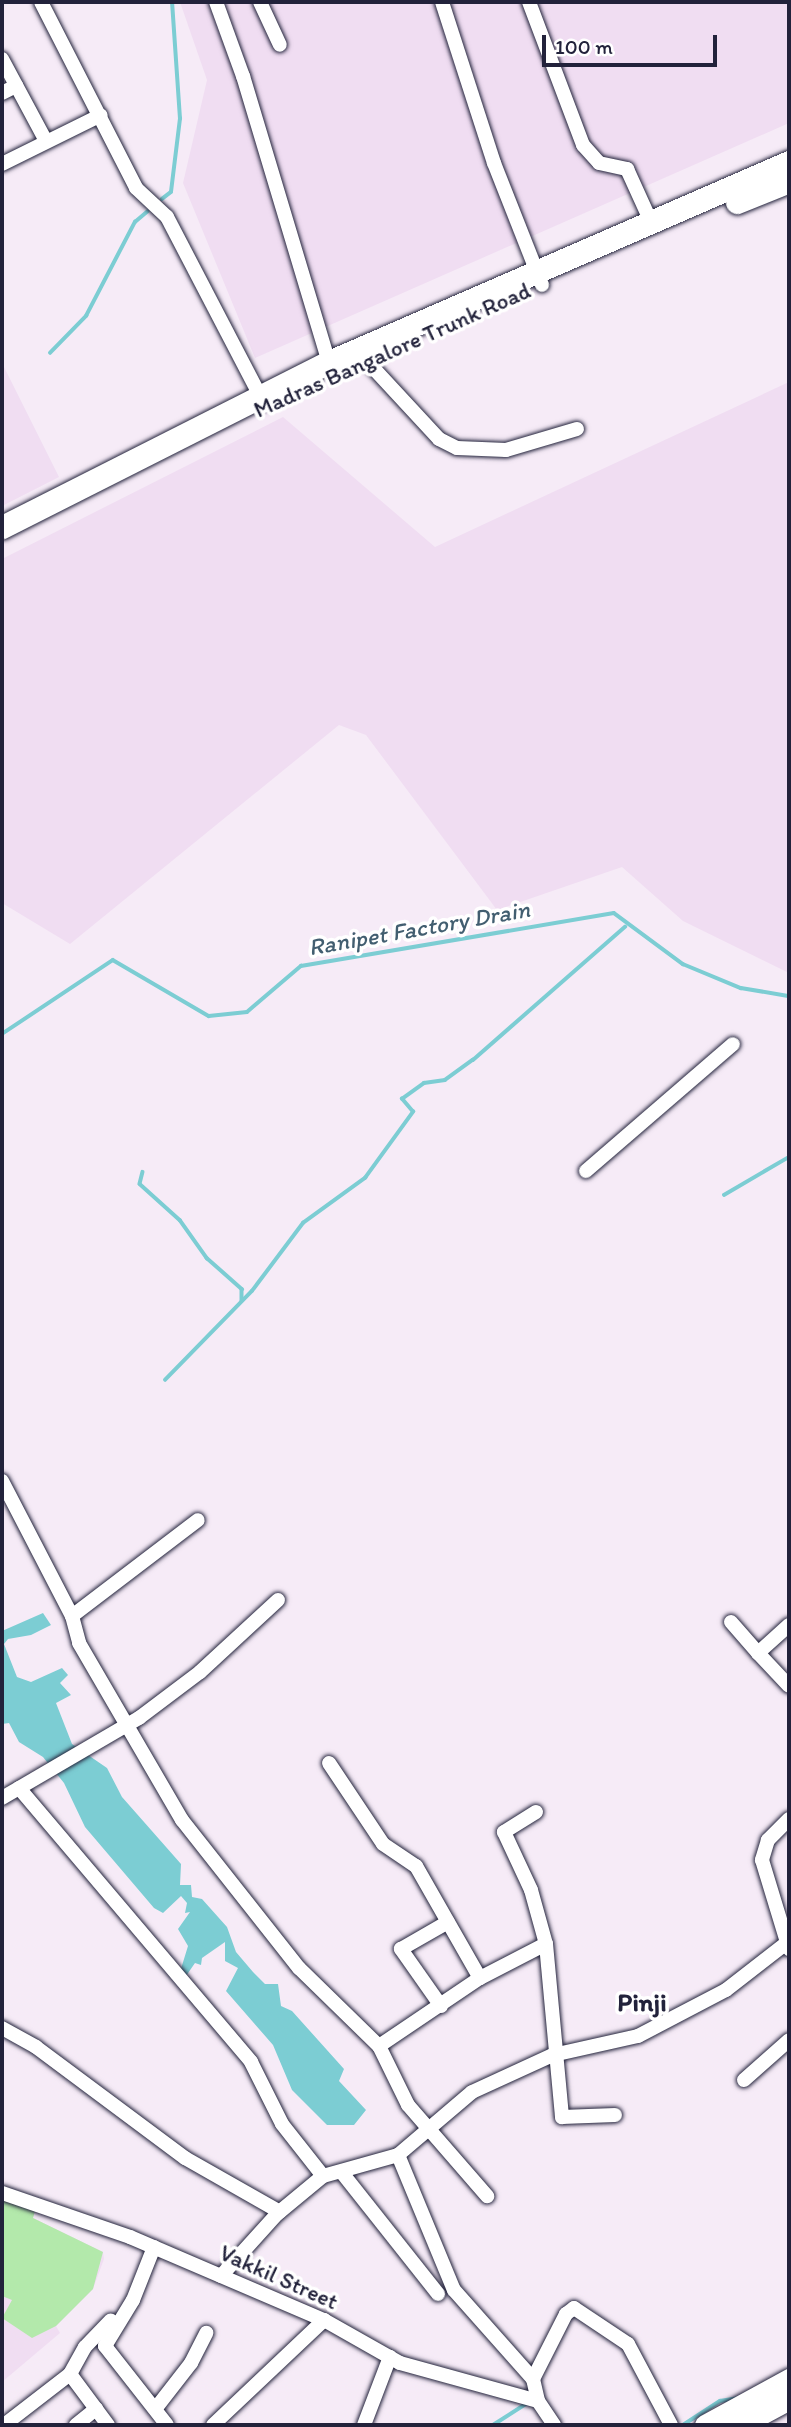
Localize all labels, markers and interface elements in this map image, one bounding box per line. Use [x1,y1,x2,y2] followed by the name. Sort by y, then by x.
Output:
[546,21,721,65] scale bar
[555,34,613,59] text: 100 m
[251,277,533,423] street label: Madras Bangalore Trunk Road
[306,894,532,962] water label: Ranipet Factory Drain
[617,1987,667,2019] district label: Pinji
[216,2239,342,2315] street label: Vakkil Street

